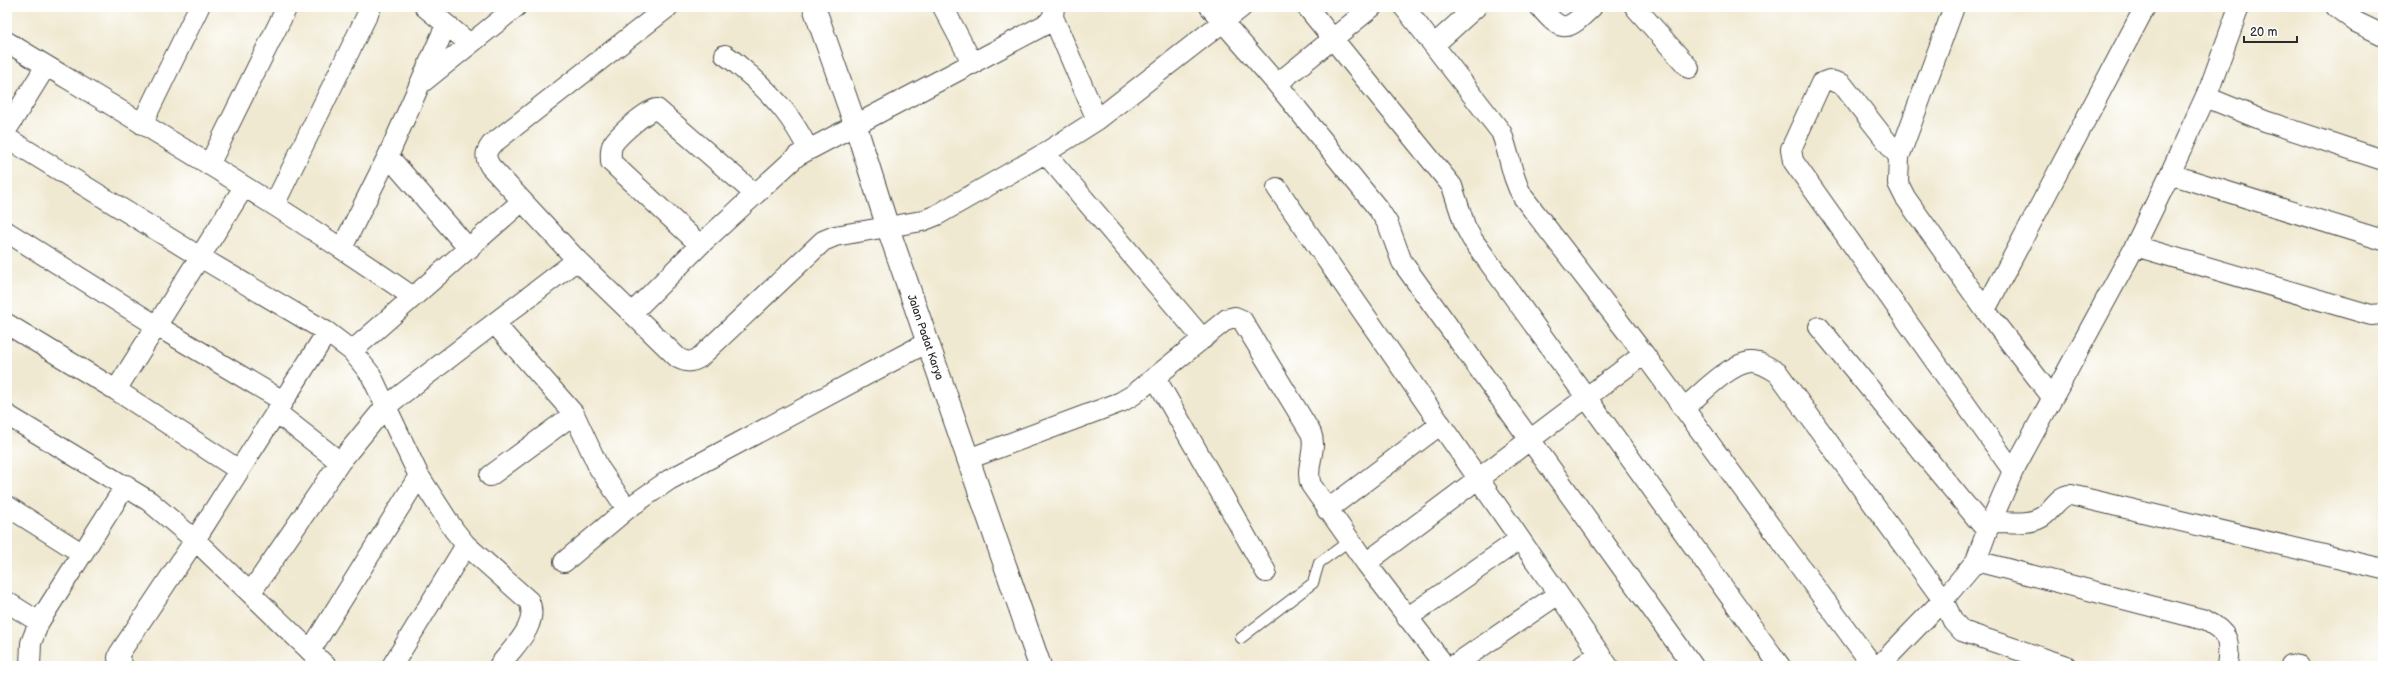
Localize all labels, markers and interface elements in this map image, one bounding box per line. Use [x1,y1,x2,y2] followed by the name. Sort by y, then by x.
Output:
[2244,18,2297,44] scale bar
[2250,25,2277,40] text: 20 m
[905,293,946,382] street label: Jalan Padat Karya

